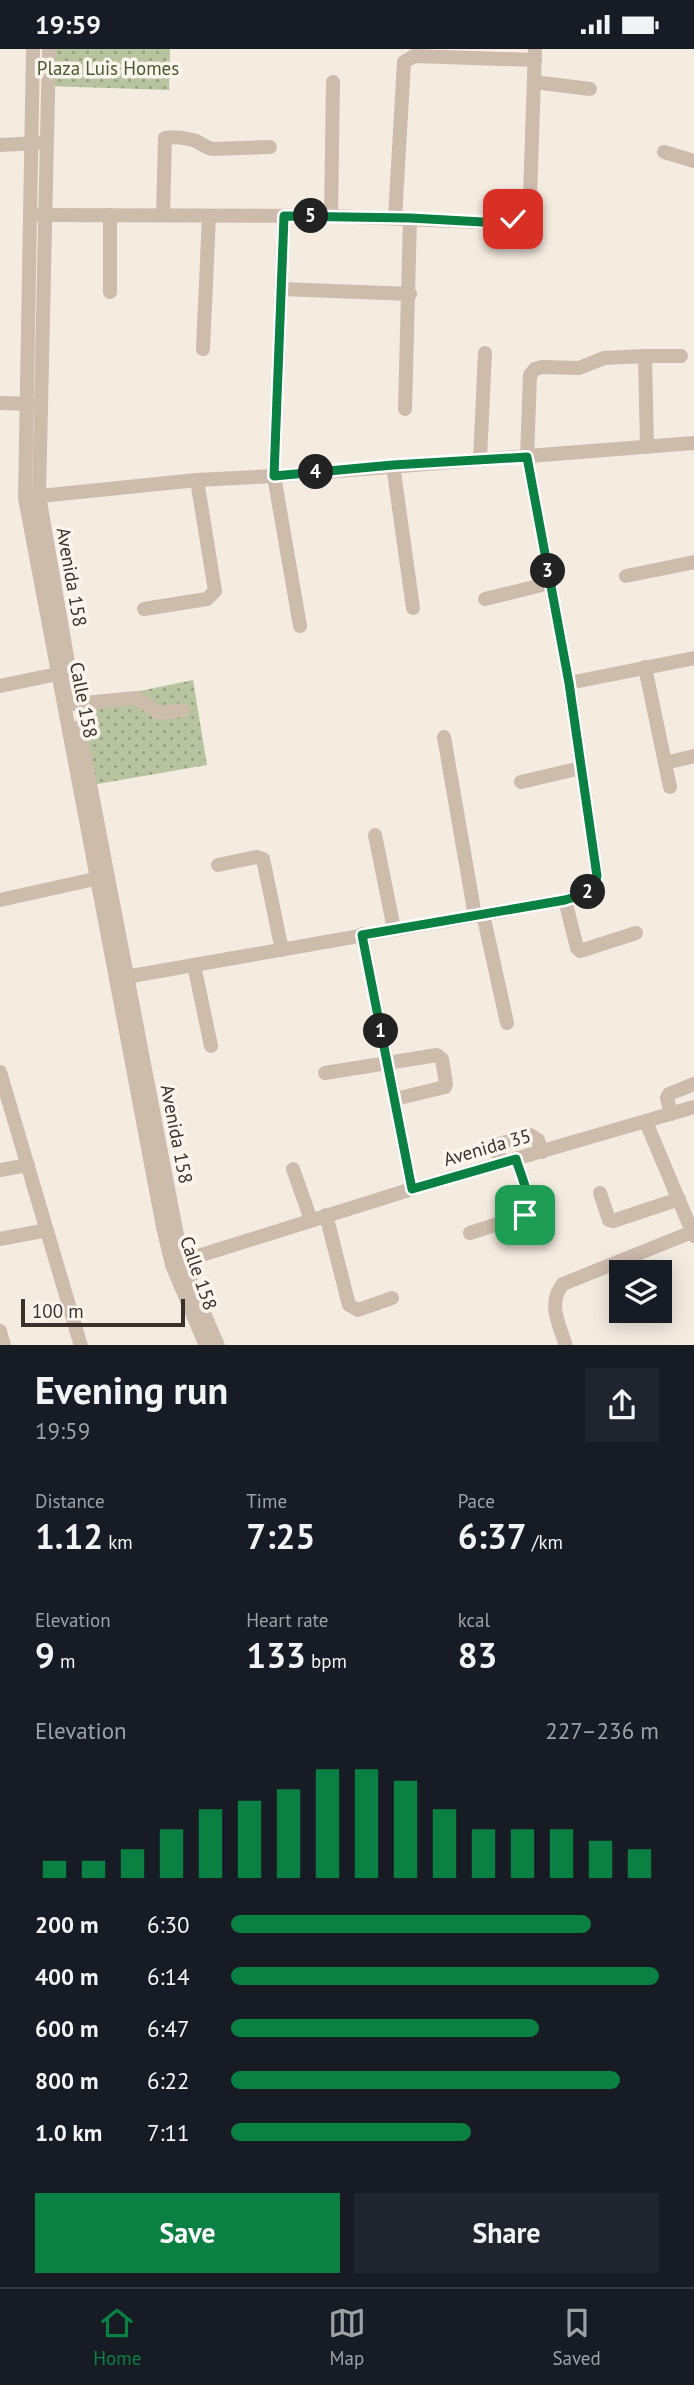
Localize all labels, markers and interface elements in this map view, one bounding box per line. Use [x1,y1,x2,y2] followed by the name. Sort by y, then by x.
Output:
[35,8,101,41] text: 19:59
[37,56,179,80] park label: Plaza Luis Homes
[483,189,543,249] pin
[294,199,328,233] pin: 5
[494,200,532,238] icon: check
[305,203,316,227] text: 5
[298,455,334,489] pin: 4
[310,459,321,483] text: 4
[51,526,93,628] street label: Avenida 158
[530,553,566,589] pin: 3
[542,558,553,582] text: 3
[65,660,103,740] street label: Calle 158
[570,875,606,909] pin: 2
[582,879,593,903] text: 2
[364,1013,398,1049] pin: 1
[375,1018,386,1042] text: 1
[156,1082,198,1186] street label: Avenida 158
[440,1123,534,1171] street label: Avenida 35
[495,1185,555,1245] pin
[506,1196,544,1234] icon: arrive
[175,1233,223,1313] street label: Calle 158
[609,1260,672,1323] map controls
[609,1260,672,1323] button: layers
[21,1297,186,1328] scale bar
[32,1299,84,1323] text: 100 m
[35,1365,228,1414] text: Evening run
[585,1368,659,1442] button: share
[35,1416,90,1445] text: 19:59
[35,1489,105,1513] text: Distance
[246,1489,287,1513] text: Time
[458,1489,495,1513] text: Pace
[35,1513,103,1559] text: 1.12
[246,1513,315,1559] text: 7:25
[458,1513,527,1559] text: 6:37
[103,1530,133,1554] text: km
[527,1530,563,1554] text: /km
[35,1608,111,1632] text: Elevation
[246,1608,328,1632] text: Heart rate
[458,1608,490,1632] text: kcal
[35,1632,55,1678] text: 9
[246,1632,306,1678] text: 133
[458,1632,497,1678] text: 83
[55,1649,75,1673] text: m
[306,1649,347,1673] text: bpm
[35,1716,127,1745] text: Elevation
[545,1716,659,1745] text: 227–236 m
[35,1910,98,1939] text: 200 m
[147,1910,190,1939] text: 6:30
[35,1962,98,1991] text: 400 m
[147,1962,190,1991] text: 6:14
[35,2014,98,2043] text: 600 m
[147,2014,190,2043] text: 6:47
[35,2066,98,2095] text: 800 m
[147,2066,190,2095] text: 6:22
[35,2118,102,2147] text: 1.0 km
[147,2118,190,2147] text: 7:11
[35,2193,340,2273] button: Save
[354,2193,659,2273] button: Share
[93,2304,141,2370] tab: Home
[328,2304,366,2370] tab: Map
[552,2304,601,2370] tab: Saved

